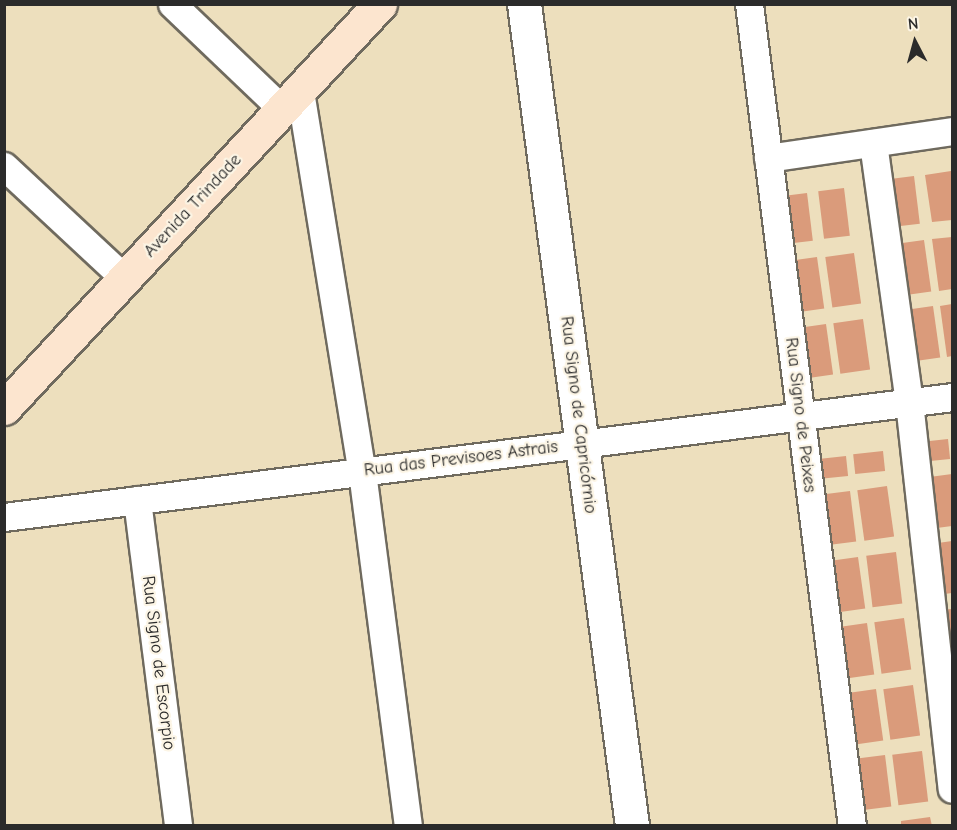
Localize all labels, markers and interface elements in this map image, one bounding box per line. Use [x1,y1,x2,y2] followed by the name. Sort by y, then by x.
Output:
[885,12,945,72] north arrow
[907,15,919,34] text: N
[140,150,246,262] street label: Avenida Trindade
[555,315,601,515] street label: Rua Signo de Capricórnio
[780,336,820,494] street label: Rua Signo de Peixes
[363,436,559,482] street label: Rua das Previsoes Astrais
[137,575,179,751] street label: Rua Signo de Escorpio

